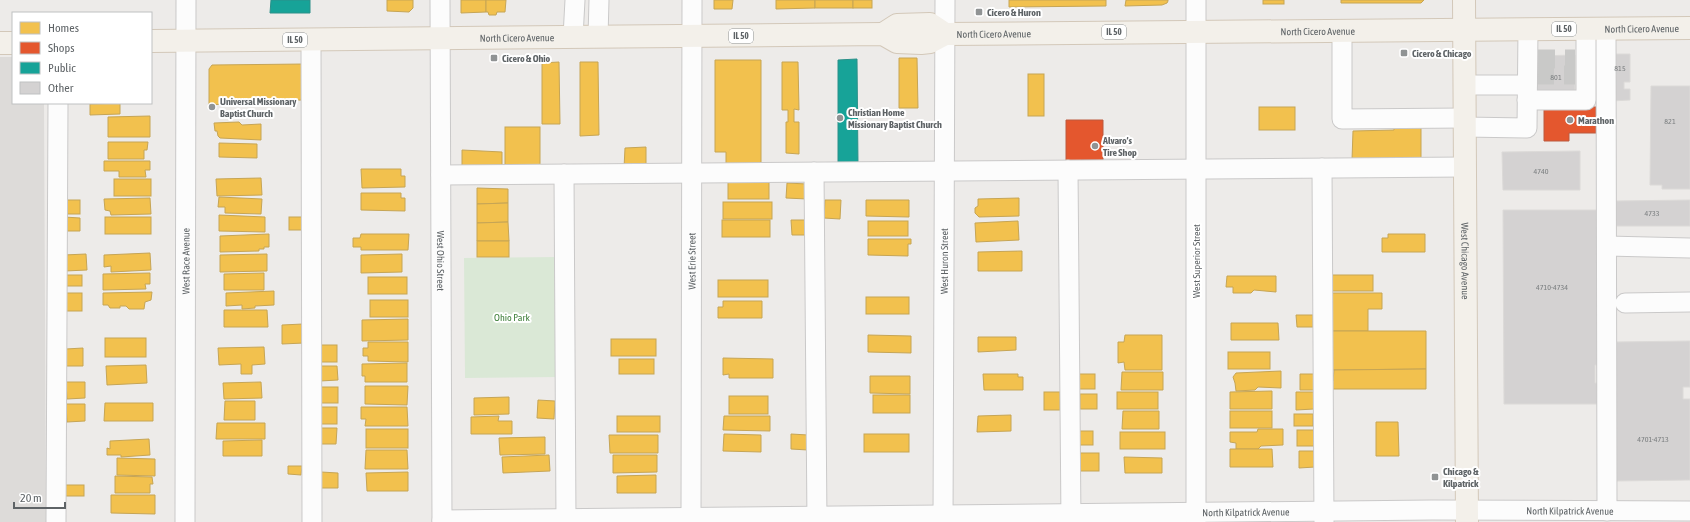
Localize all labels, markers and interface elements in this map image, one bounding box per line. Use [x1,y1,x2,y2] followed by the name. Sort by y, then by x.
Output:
[974,7,984,17] marker: Cicero & Huron
[987,7,1041,18] place label: Cicero & Huron
[12,12,152,104] legend
[48,21,79,35] text: Homes
[1552,22,1576,36] road number: IL 50
[1604,23,1679,34] street label: North Cicero Avenue
[1102,25,1126,39] road number: IL 50
[1280,25,1355,37] street label: North Cicero Avenue
[957,28,1031,39] street label: North Cicero Avenue
[729,29,753,43] road number: IL 50
[480,32,555,43] street label: North Cicero Avenue
[283,33,307,47] road number: IL 50
[48,41,74,55] text: Shops
[1399,48,1409,58] marker: Cicero & Chicago
[1412,48,1472,59] place label: Cicero & Chicago
[489,53,499,63] marker: Cicero & Ohio
[502,53,551,64] place label: Cicero & Ohio
[48,61,76,75] text: Public
[1614,64,1626,73] house number: 815
[1550,73,1562,82] house number: 801
[48,81,74,95] text: Other
[220,96,297,119] place label: Universal Missionary Baptist Church
[207,102,217,112] marker: Universal Missionary Baptist Church
[848,107,942,130] place label: Christian Home Missionary Baptist Church
[835,113,845,123] marker: Christian Home Missionary Baptist Church
[1565,115,1575,125] marker: Marathon
[1578,115,1614,126] place label: Marathon
[1664,117,1676,126] house number: 821
[1102,135,1137,158] place label: Alvaro’s Tire Shop
[1090,141,1100,151] marker: Alvaro’s Tire Shop
[1533,167,1549,176] house number: 4740
[1644,209,1660,218] house number: 4733
[1460,222,1471,300] street label: West Chicago Avenue
[1191,224,1202,298] street label: West Superior Street
[180,227,191,294] street label: West Race Avenue
[938,228,950,294] street label: West Huron Street
[435,231,447,291] street label: West Ohio Street
[686,233,697,289] street label: West Erie Street
[1536,283,1568,292] house number: 4710-4734
[494,312,530,323] park label: Ohio Park
[1637,435,1669,444] house number: 4701-4713
[1443,466,1479,489] place label: Chicago & Kilpatrick
[1430,472,1440,482] marker: Chicago & Kilpatrick
[14,484,65,510] scale bar
[20,491,42,505] text: 20 m
[1526,505,1614,516] street label: North Kilpatrick Avenue
[1202,506,1290,518] street label: North Kilpatrick Avenue

